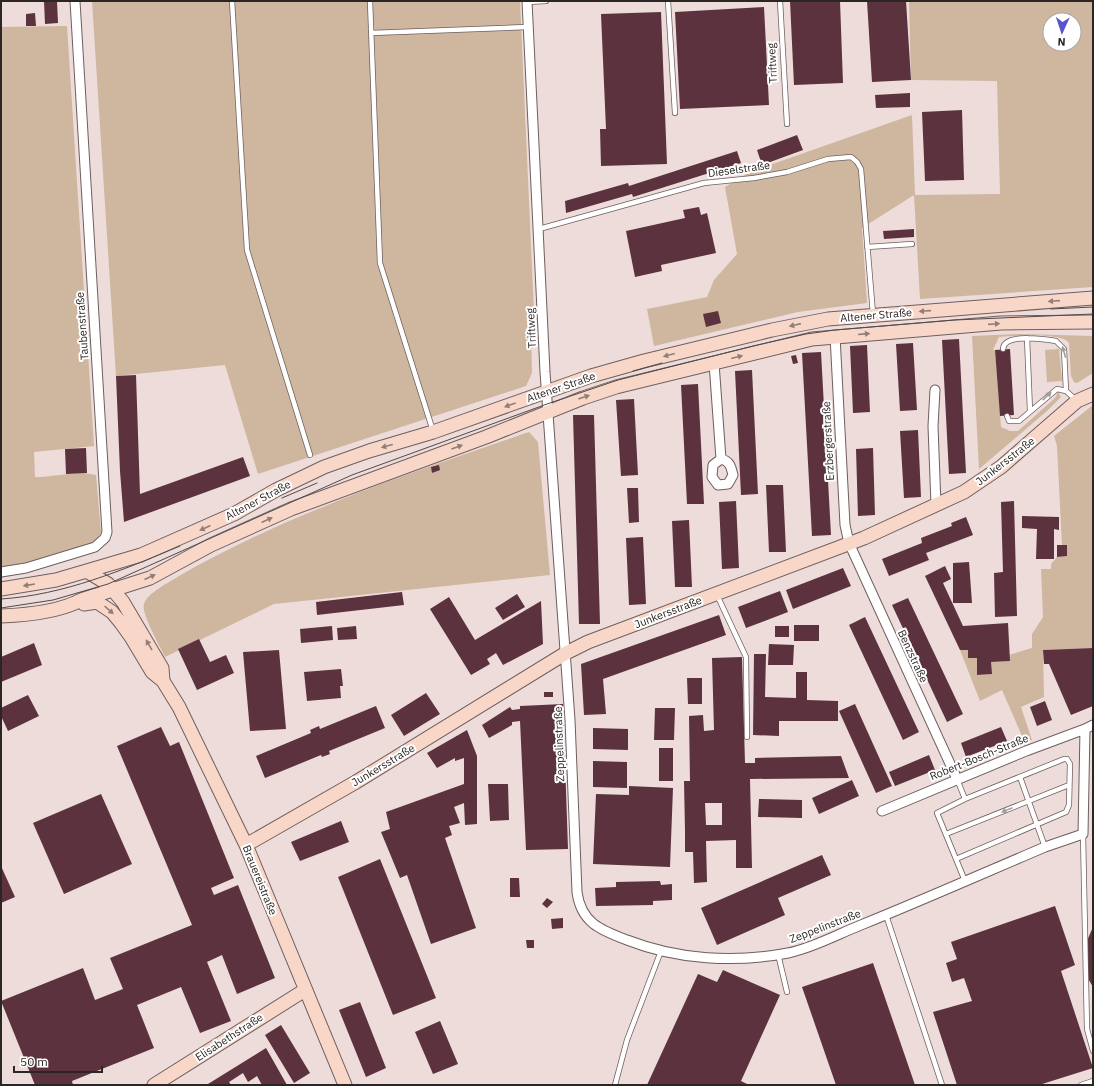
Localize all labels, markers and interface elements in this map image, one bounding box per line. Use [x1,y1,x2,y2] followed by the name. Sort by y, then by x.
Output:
[1042,12,1082,52] north arrow
[1057,35,1066,49] text: N
[764,42,780,83] street label: Triftweg
[707,158,771,180] street label: Dieselstraße
[73,291,91,361] street label: Taubenstraße
[1048,298,1060,304] one-way arrow
[840,305,912,325] street label: Altener Straße
[523,307,539,348] street label: Triftweg
[918,308,931,315] one-way arrow
[988,320,1000,327] one-way arrow
[789,322,802,328] one-way arrow
[858,330,870,337] one-way arrow
[1061,346,1067,358] one-way arrow
[663,352,675,358] one-way arrow
[731,354,743,360] one-way arrow
[525,369,597,405] street label: Altener Straße
[1042,391,1052,401] one-way arrow
[578,394,590,400] one-way arrow
[819,401,837,481] street label: Erzbergerstraße
[503,402,515,408] one-way arrow
[973,434,1037,488] street label: Junkersstraße
[380,443,392,449] one-way arrow
[451,444,463,450] one-way arrow
[223,477,293,523] street label: Altener Straße
[261,516,273,522] one-way arrow
[199,525,210,531] one-way arrow
[145,574,157,580] one-way arrow
[23,582,35,588] one-way arrow
[632,593,704,631] street label: Junkersstraße
[104,605,113,614] one-way arrow
[895,627,931,685] street label: Benzstraße
[145,639,152,651] one-way arrow
[551,706,567,782] street label: Zeppelinstraße
[928,731,1030,783] street label: Robert-Bosch-Straße
[349,741,417,789] street label: Junkersstraße
[1001,807,1012,813] one-way arrow
[240,843,280,917] street label: Brauereistraße
[787,906,863,946] street label: Zeppelinstraße
[192,1010,266,1064] street label: Elisabethstraße
[14,1048,102,1074] scale bar
[20,1054,48,1069] text: 50 m

